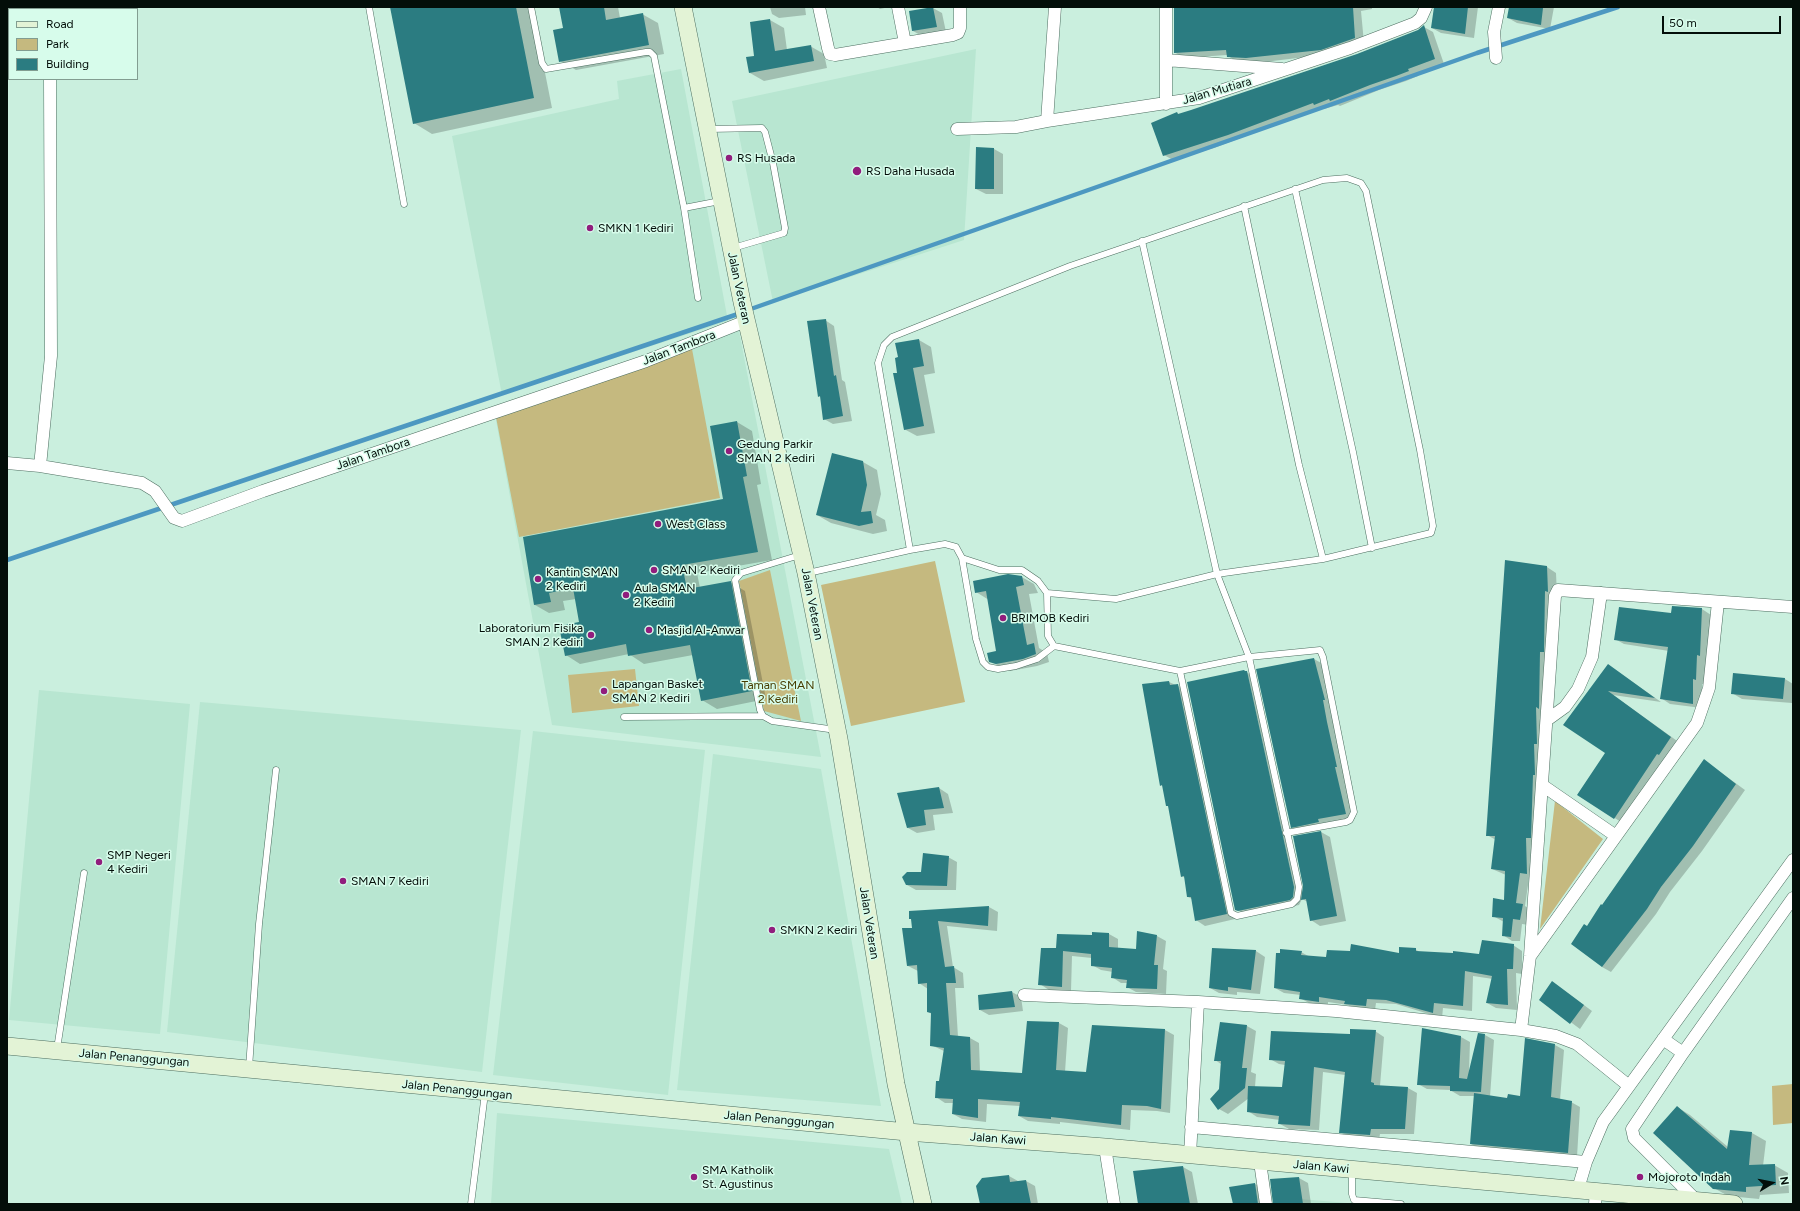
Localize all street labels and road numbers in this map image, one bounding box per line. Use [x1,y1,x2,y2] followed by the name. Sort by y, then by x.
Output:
[1181,74,1253,108] street label: Jalan Mutiara
[724,251,754,325] street label: Jalan Veteran
[640,327,718,369] street label: Jalan Tambora
[334,435,412,473] street label: Jalan Tambora
[798,567,826,641] street label: Jalan Veteran
[856,886,882,960] street label: Jalan Veteran
[78,1046,190,1070] street label: Jalan Penanggungan
[401,1077,513,1103] street label: Jalan Penanggungan
[723,1108,835,1132] street label: Jalan Penanggungan
[969,1130,1027,1148] street label: Jalan Kawi
[1292,1157,1350,1177] street label: Jalan Kawi

